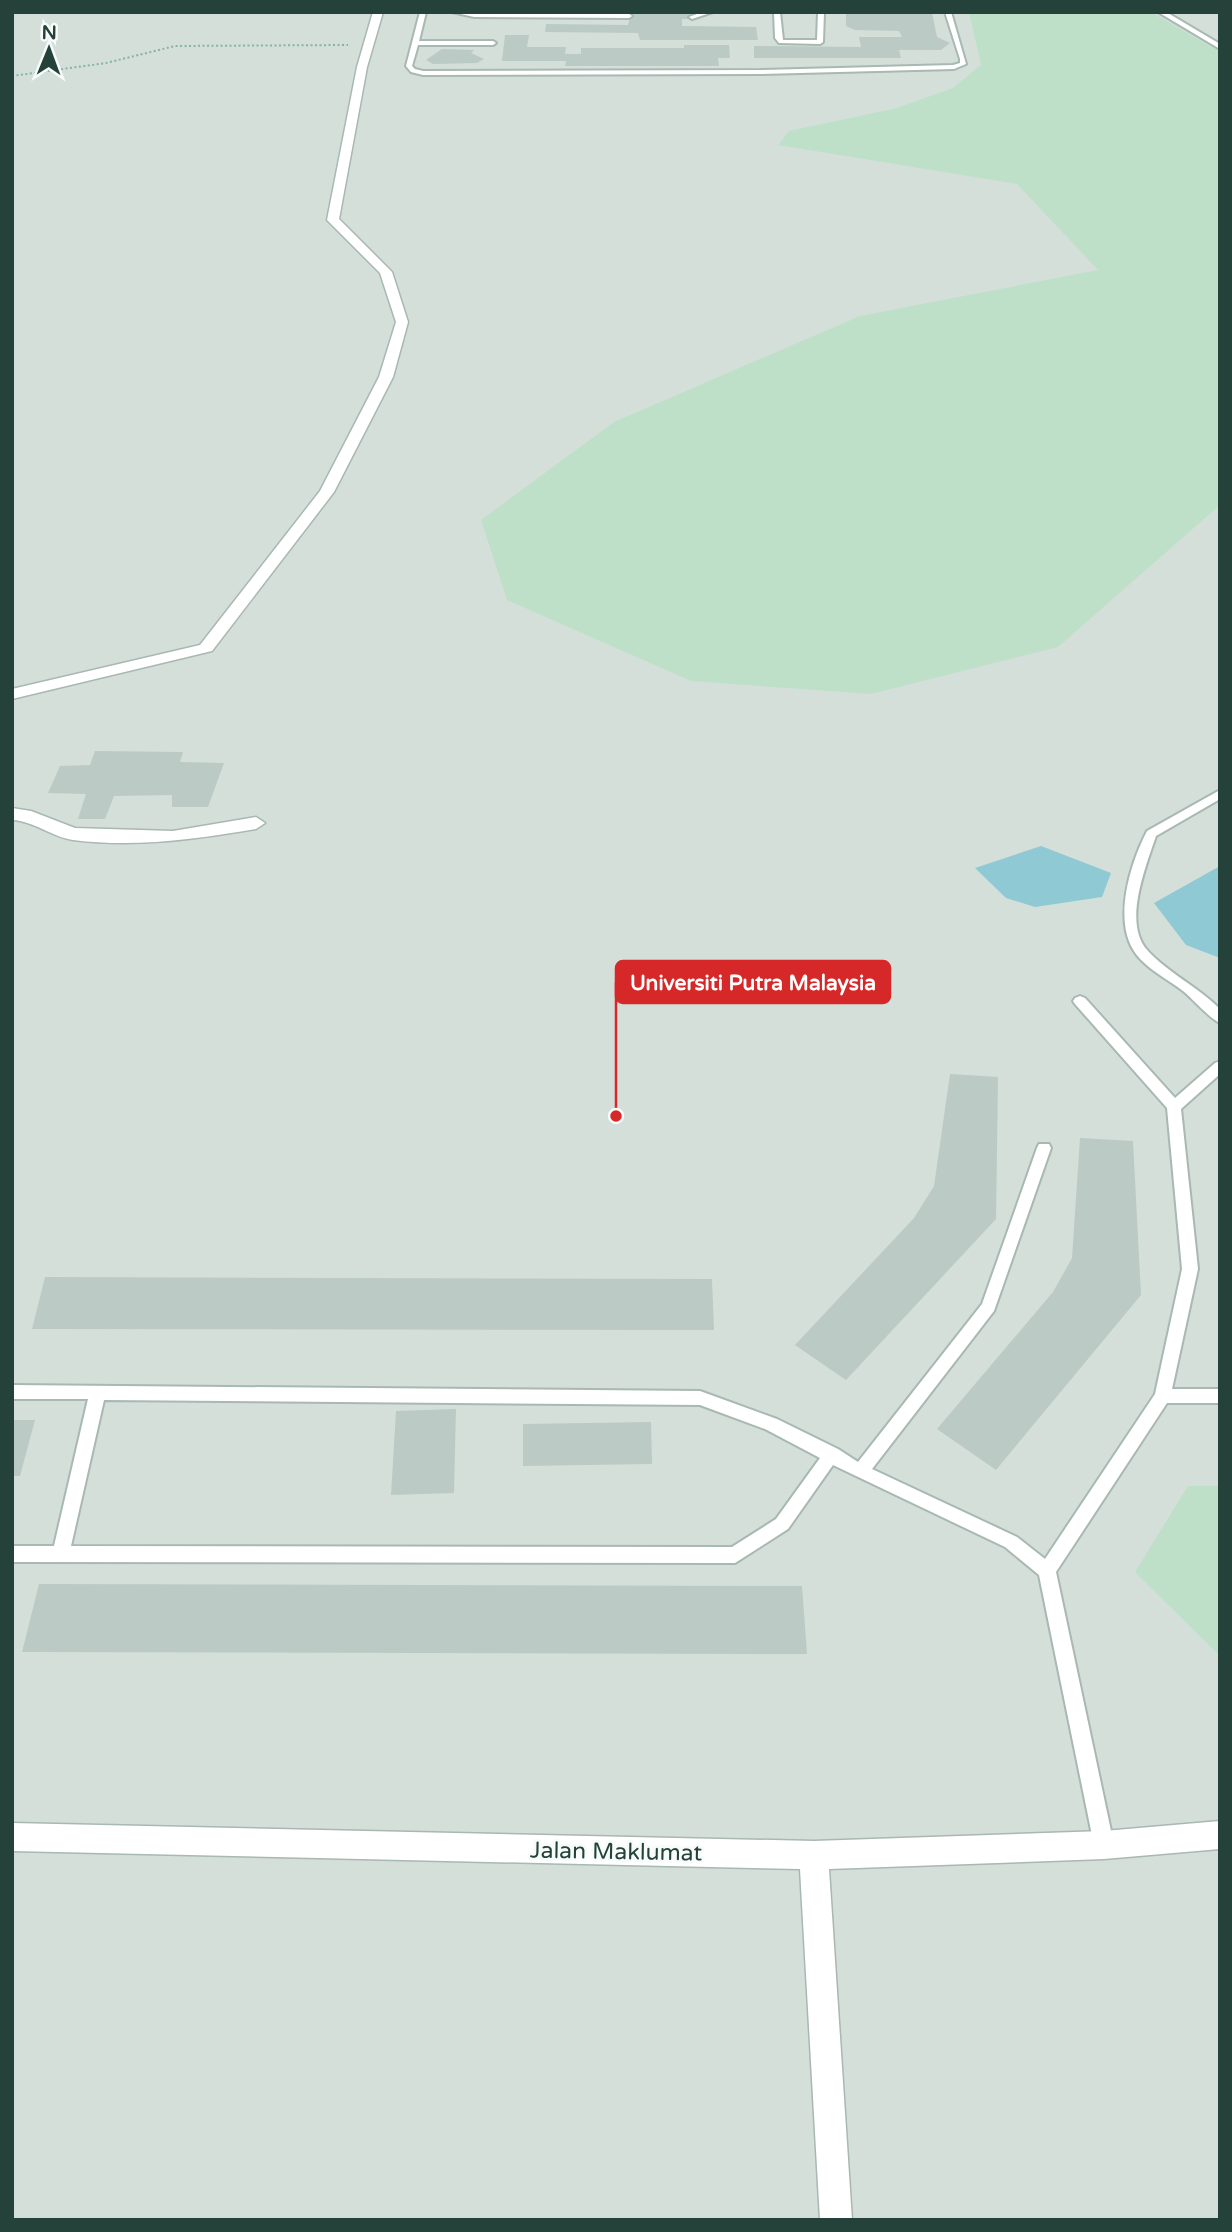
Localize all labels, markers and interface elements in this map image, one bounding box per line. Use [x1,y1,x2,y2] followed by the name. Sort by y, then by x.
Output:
[14,14,84,84] north arrow
[41,22,57,44] text: N
[616,961,890,1003] callout: Universiti Putra Malaysia
[630,971,876,996] text: Universiti Putra Malaysia
[530,1836,703,1868] street label: Jalan Maklumat

